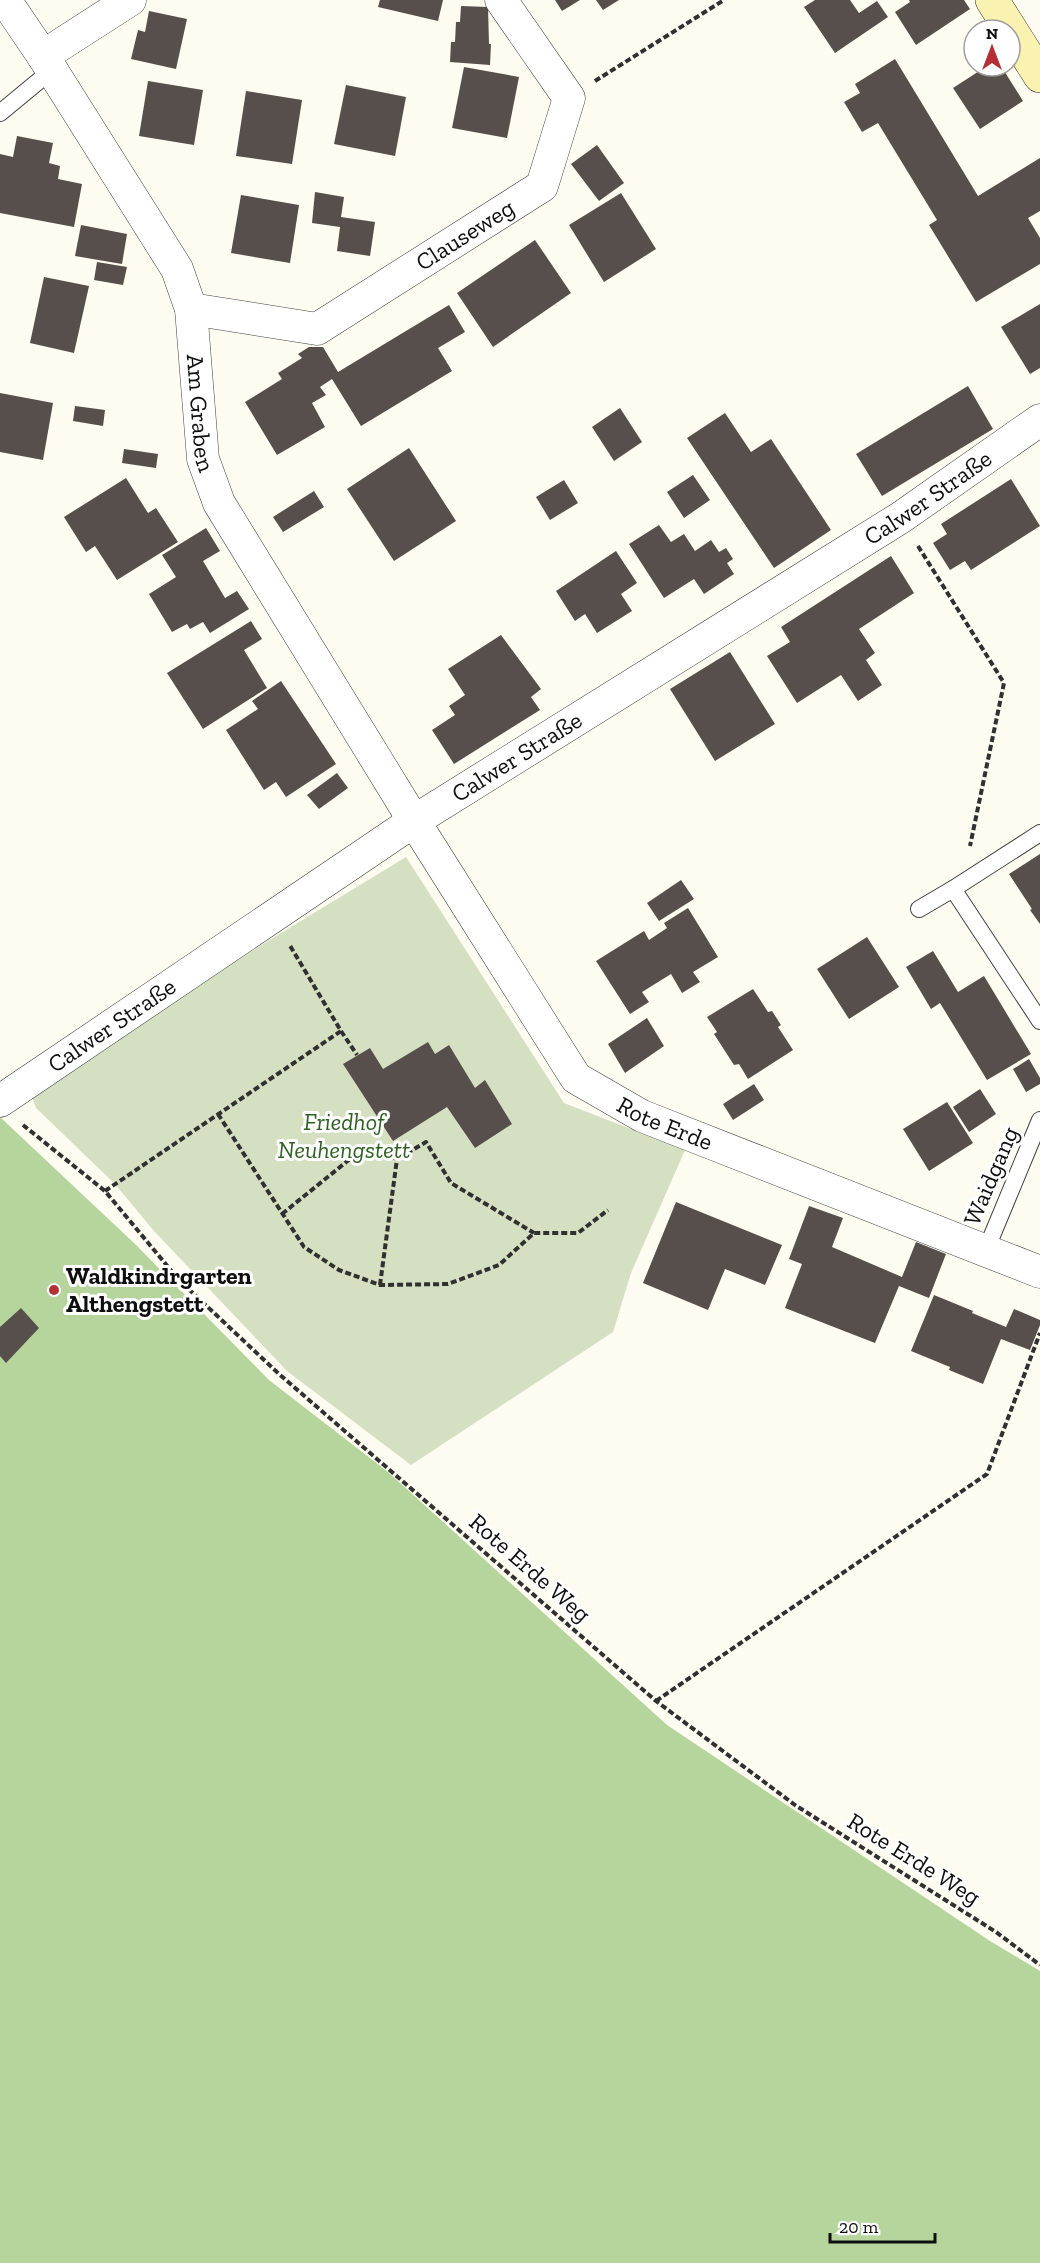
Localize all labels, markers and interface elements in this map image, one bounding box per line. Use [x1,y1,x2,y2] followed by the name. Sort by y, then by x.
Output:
[962,18,1022,78] north arrow
[986,24,998,43] text: N
[410,192,519,277] street label: Clauseweg
[181,353,222,476] street label: Am Graben
[858,443,997,551] street label: Calwer Straße
[446,705,587,808] street label: Calwer Straße
[42,971,181,1078] street label: Calwer Straße
[612,1090,717,1156] street label: Rote Erde
[278,1107,410,1164] park label: Friedhof Neuhengstett
[957,1122,1024,1230] street label: Waidgang
[66,1261,252,1318] place label: Waldkindrgarten Althengstett
[47,1283,61,1297] marker: Waldkindrgarten Althengstett
[464,1507,597,1628] street label: Rote Erde Weg
[842,1806,986,1911] street label: Rote Erde Weg
[830,2206,935,2244] scale bar
[839,2216,879,2238] text: 20 m

